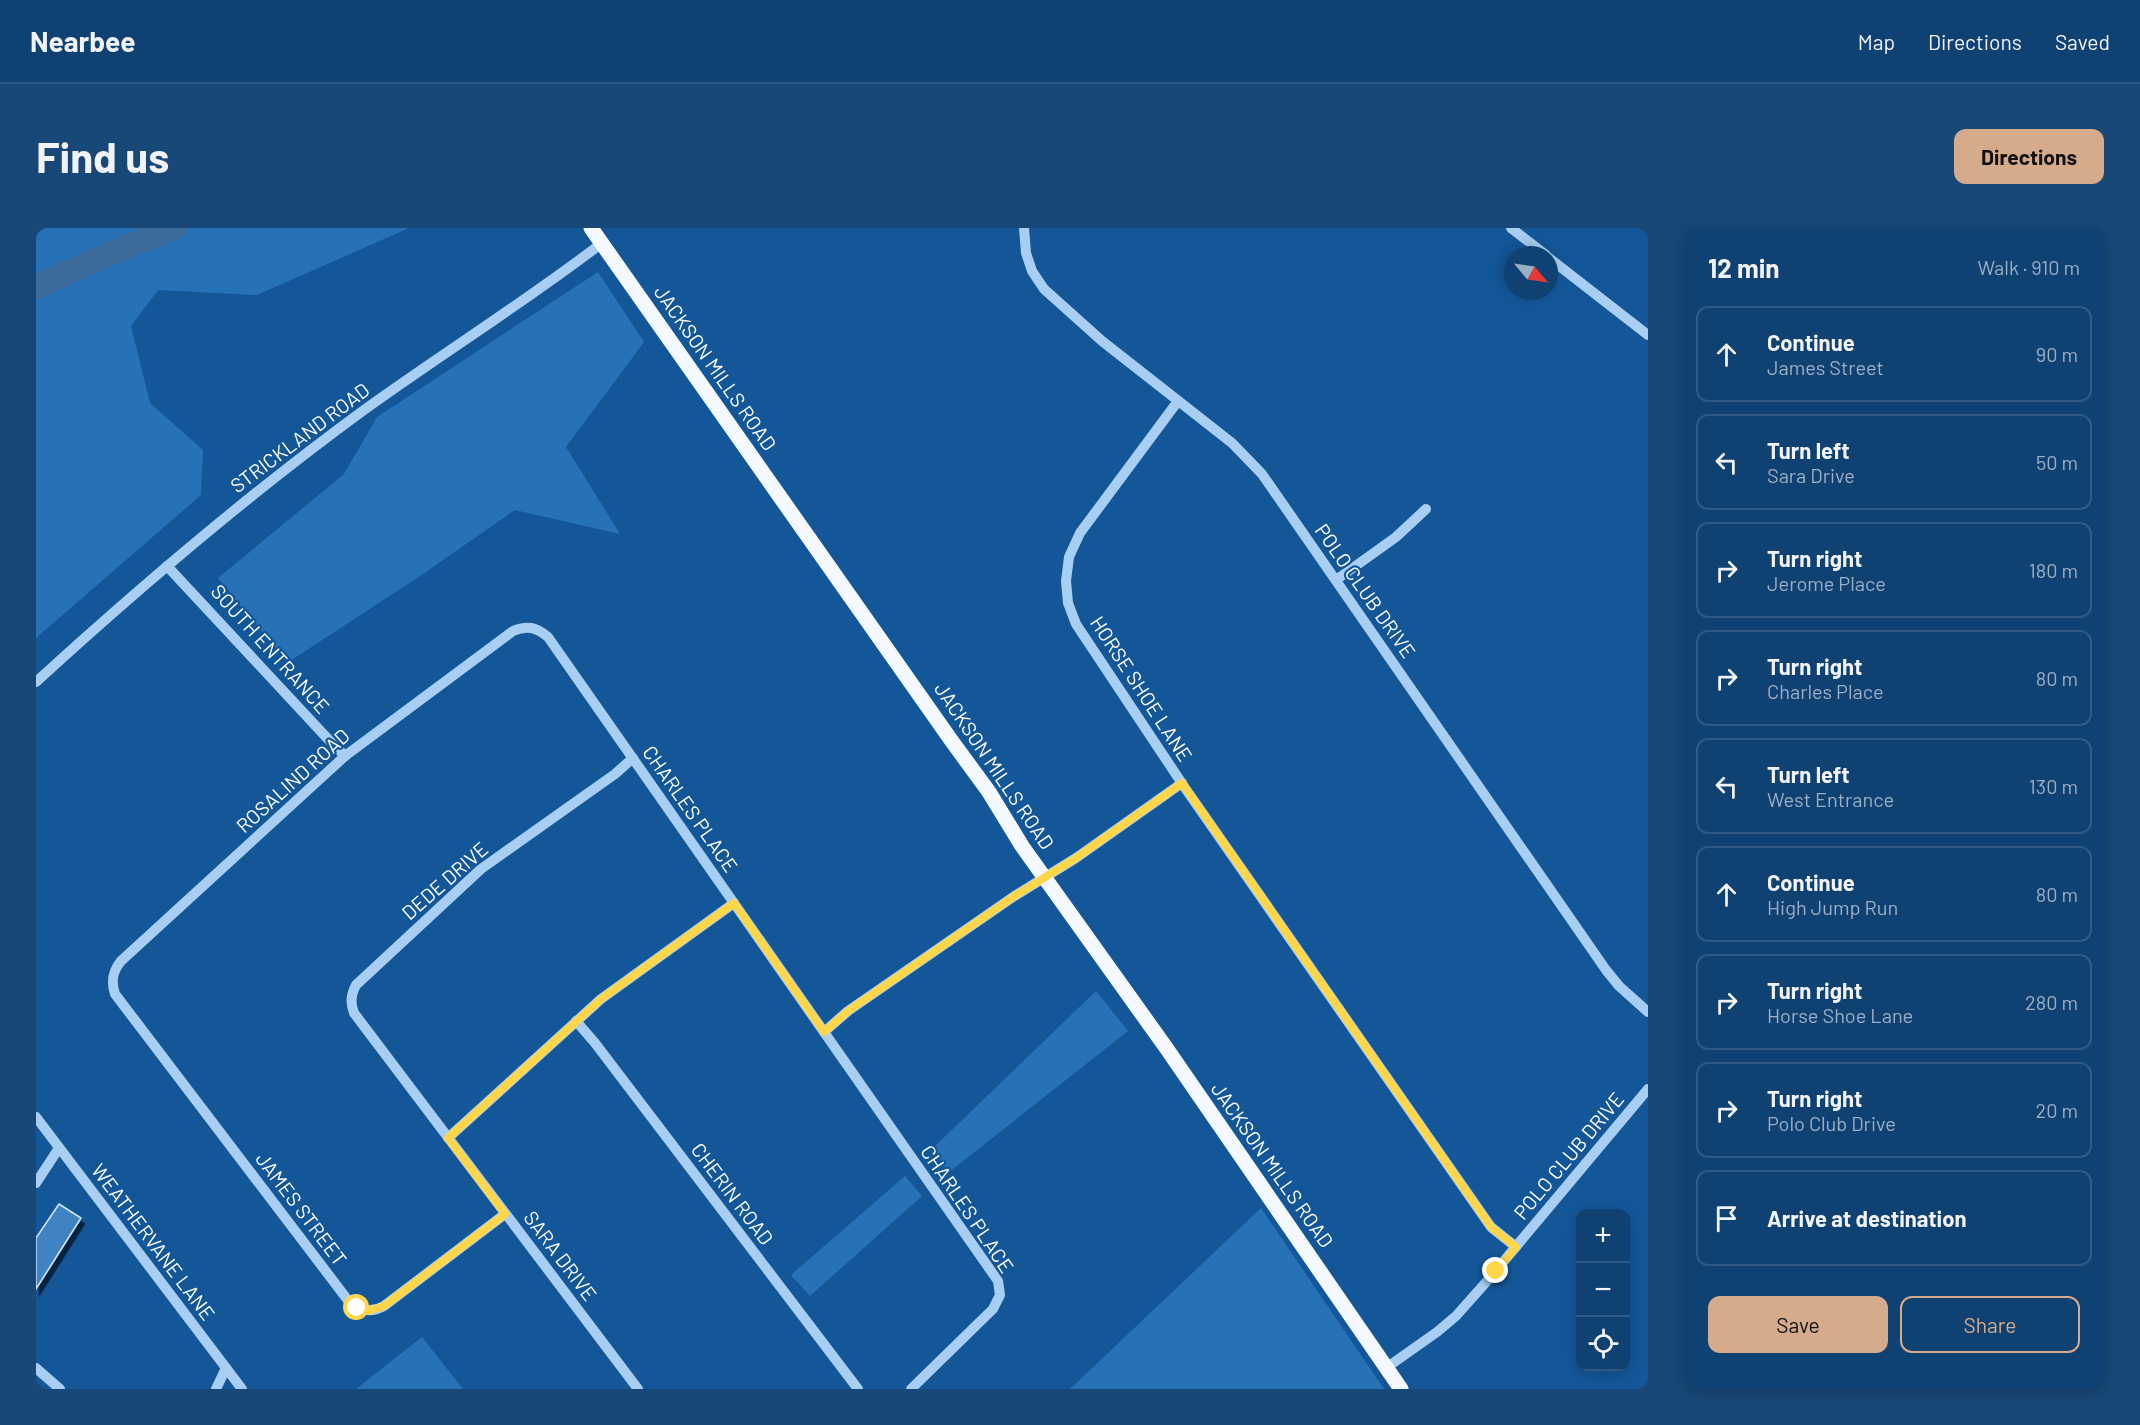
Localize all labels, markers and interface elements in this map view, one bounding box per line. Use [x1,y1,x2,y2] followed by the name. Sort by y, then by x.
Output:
[30,24,136,58] text: Nearbee
[1858,29,1895,54] text: Map
[1928,29,2022,54] text: Directions
[2055,29,2110,54] text: Saved
[1954,129,2104,184] button: Directions
[36,131,169,181] text: Find us
[1504,246,1558,300] north arrow
[1708,252,1780,283] text: 12 min
[1977,255,2080,279] text: Walk · 910 m
[650,280,782,455] street label: JACKSON MILLS ROAD
[1767,329,1855,355] text: Continue
[1710,338,1743,371] icon: ahead
[2036,342,2078,366] text: 90 m
[1767,355,1884,379] text: James Street
[225,377,374,497] street label: STRICKLAND ROAD
[1767,437,1850,463] text: Turn left
[1710,446,1743,479] icon: left
[2036,450,2078,474] text: 50 m
[1767,463,1855,487] text: Sara Drive
[1311,519,1421,662] street label: POLO CLUB DRIVE
[1767,545,1862,571] text: Turn right
[1710,554,1743,587] icon: right
[2029,558,2078,582] text: 180 m
[1767,571,1886,595] text: Jerome Place
[206,579,335,718] street label: SOUTH ENTRANCE
[1086,611,1198,766] street label: HORSE SHOE LANE
[1767,653,1862,679] text: Turn right
[1710,662,1743,695] icon: right
[2036,666,2078,690] text: 80 m
[930,677,1060,853] street label: JACKSON MILLS ROAD
[1767,679,1884,703] text: Charles Place
[231,723,354,837] street label: ROSALIND ROAD
[638,740,743,876] street label: CHARLES PLACE
[1767,761,1850,787] text: Turn left
[1710,770,1743,803] icon: left
[2029,774,2078,798] text: 130 m
[1767,787,1894,811] text: West Entrance
[396,836,492,924] street label: DEDE DRIVE
[1767,869,1855,895] text: Continue
[1710,878,1743,911] icon: ahead
[2036,882,2078,906] text: 80 m
[1767,895,1898,919] text: High Jump Run
[1767,977,1862,1003] text: Turn right
[1710,986,1743,1019] icon: right
[2025,990,2078,1014] text: 280 m
[1767,1003,1913,1027] text: Horse Shoe Lane
[1207,1077,1339,1252] street label: JACKSON MILLS ROAD
[1767,1085,1862,1111] text: Turn right
[1508,1087,1628,1224] street label: POLO CLUB DRIVE
[1710,1094,1743,1127] icon: right
[2035,1098,2078,1122] text: 20 m
[1767,1111,1896,1135] text: Polo Club Drive
[687,1138,779,1249] street label: CHERIN ROAD
[916,1140,1019,1277] street label: CHARLES PLACE
[251,1147,352,1270] street label: JAMES STREET
[87,1158,221,1324] street label: WEATHERVANE LANE
[1710,1202,1743,1235] icon: arrive
[1767,1205,1966,1231] text: Arrive at destination
[519,1206,602,1305] street label: SARA DRIVE
[1576,1209,1630,1371] map controls
[1576,1209,1630,1263] button: +
[1482,1257,1508,1283] route end
[1576,1263,1630,1317] button: −
[343,1294,369,1320] route start
[1708,1296,1888,1353] button: Save
[1900,1296,2080,1353] button: Share
[1576,1317,1630,1371] button: locate

